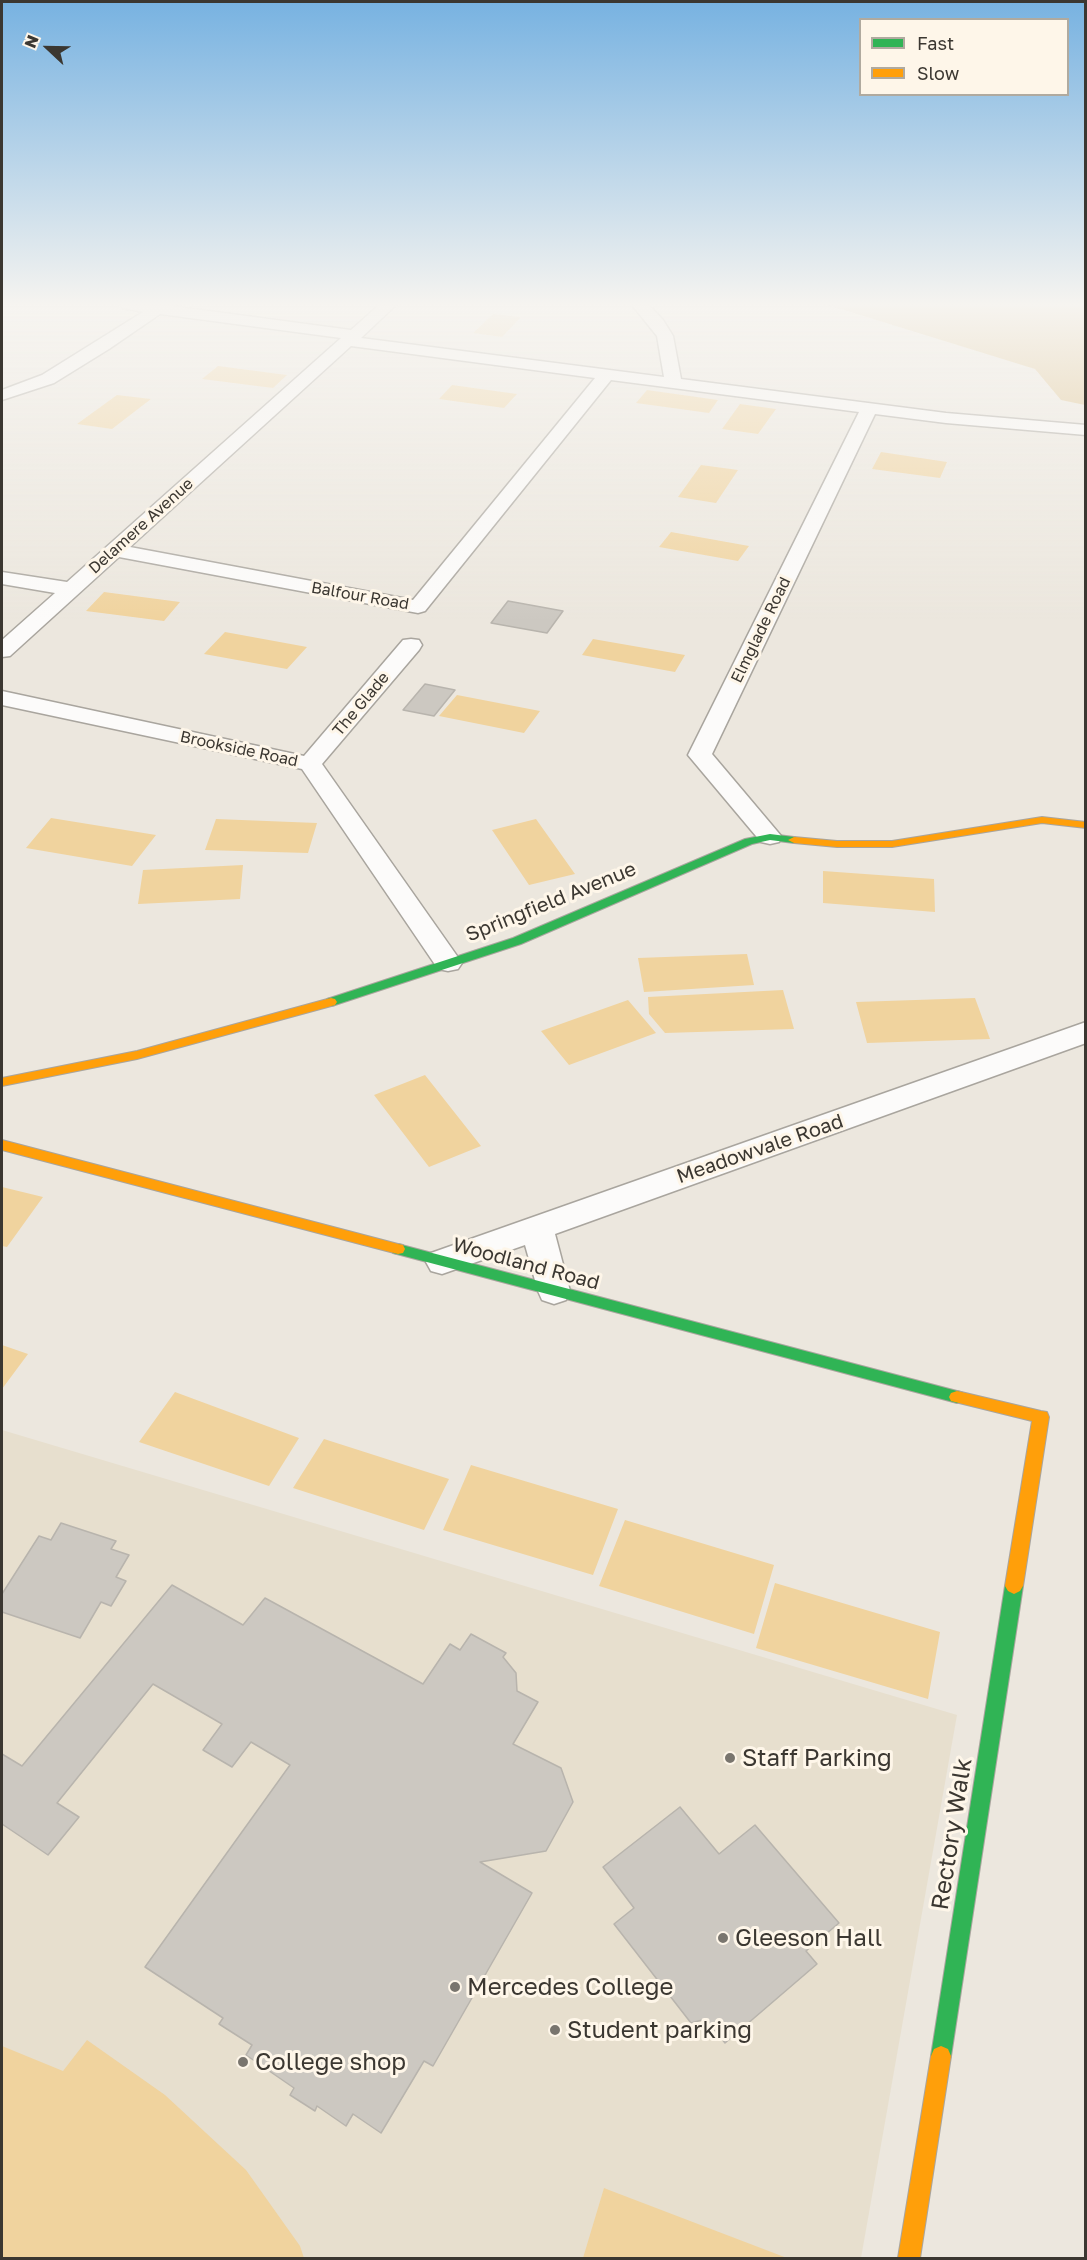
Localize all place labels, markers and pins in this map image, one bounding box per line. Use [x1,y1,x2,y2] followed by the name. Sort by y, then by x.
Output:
[742,1744,892,1772] place label: Staff Parking
[723,1751,737,1765] marker: Staff Parking
[735,1924,882,1952] place label: Gleeson Hall
[716,1931,730,1945] marker: Gleeson Hall
[467,1973,674,2001] place label: Mercedes College
[448,1980,462,1994] marker: Mercedes College
[567,2016,752,2044] place label: Student parking
[548,2023,562,2037] marker: Student parking
[255,2048,406,2076] place label: College shop
[236,2055,250,2069] marker: College shop

